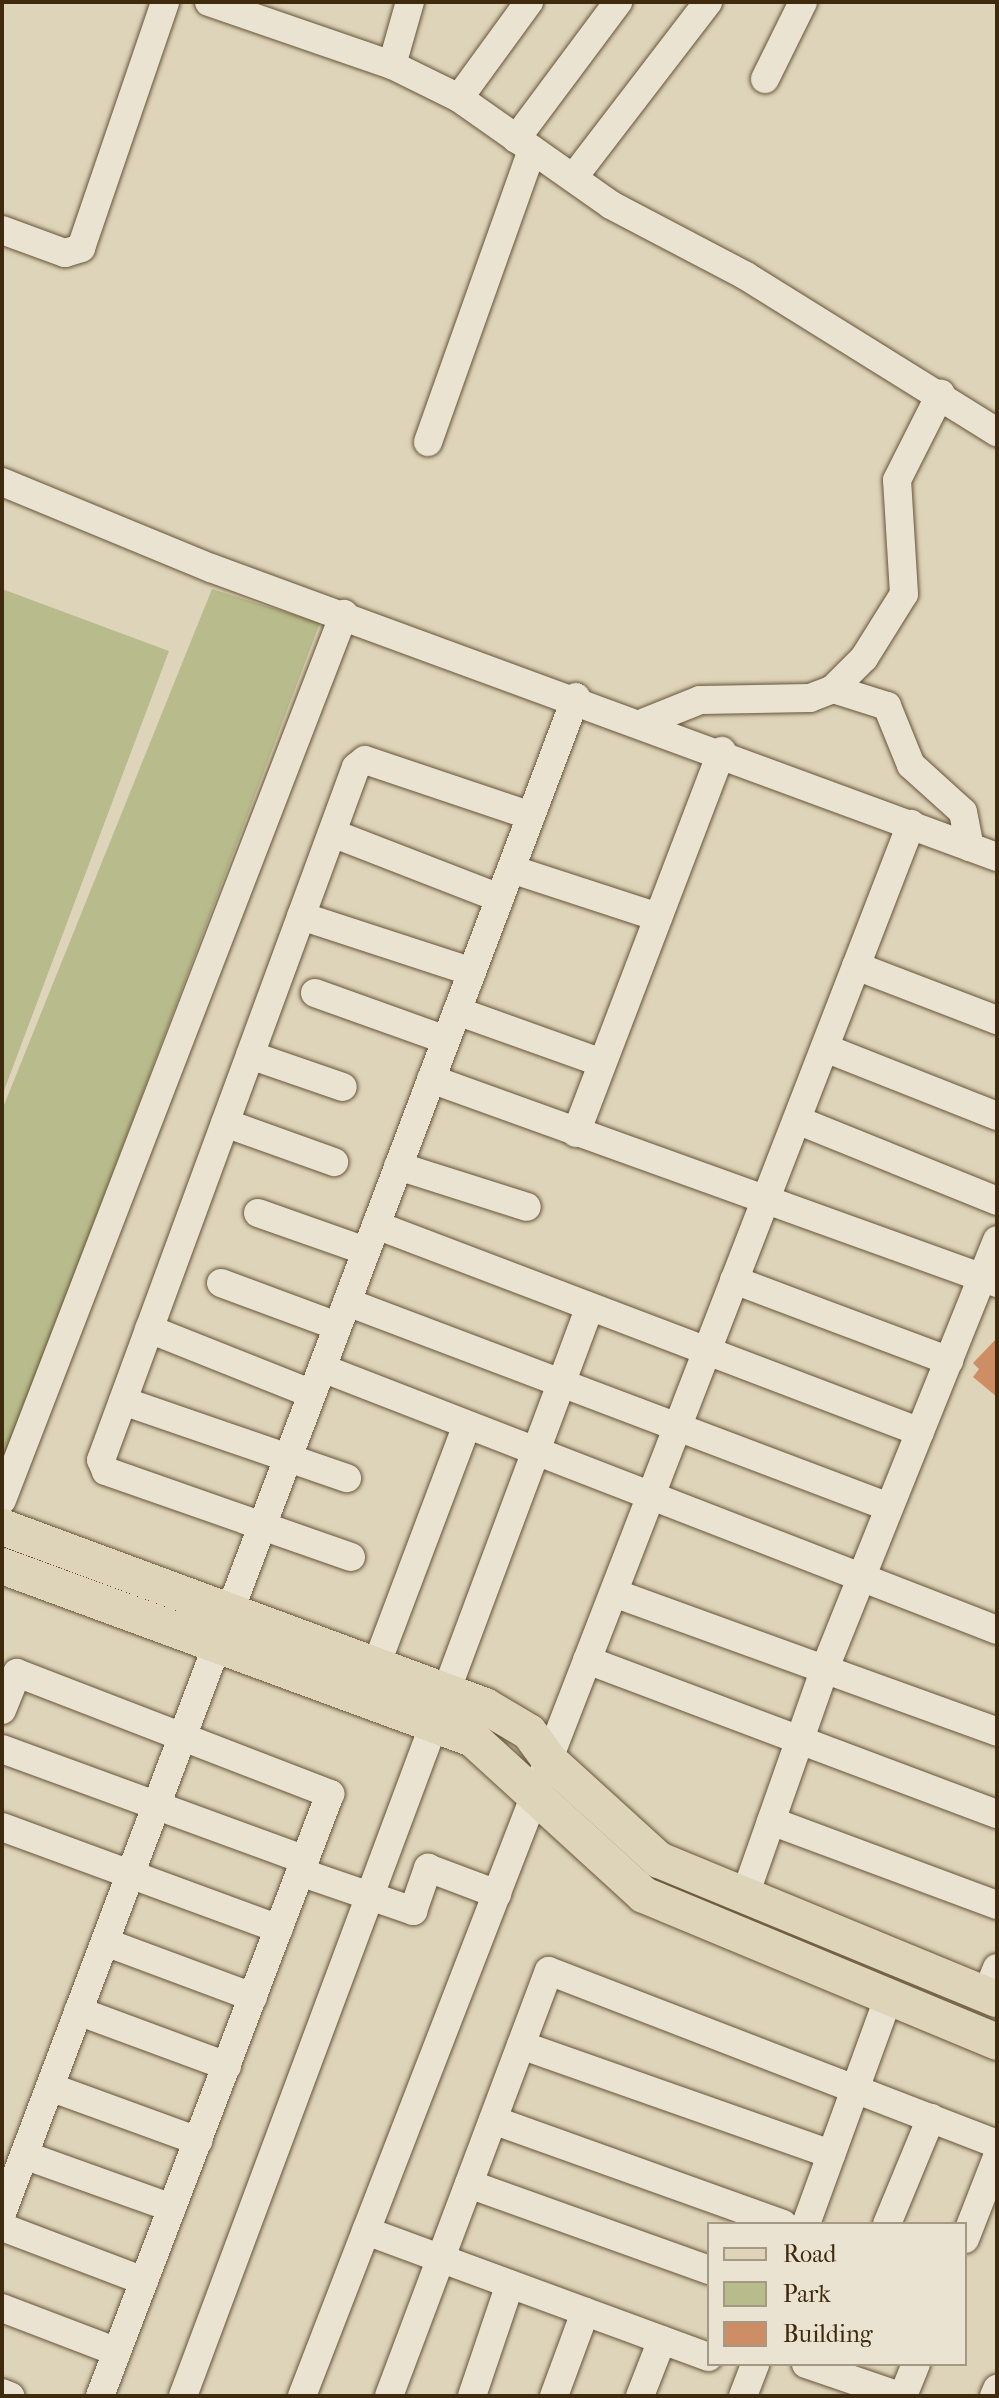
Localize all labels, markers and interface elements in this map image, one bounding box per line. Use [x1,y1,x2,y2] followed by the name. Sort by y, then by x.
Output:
[707,2222,967,2366] legend
[783,2240,836,2268] text: Road
[783,2280,831,2308] text: Park
[783,2320,873,2348] text: Building

